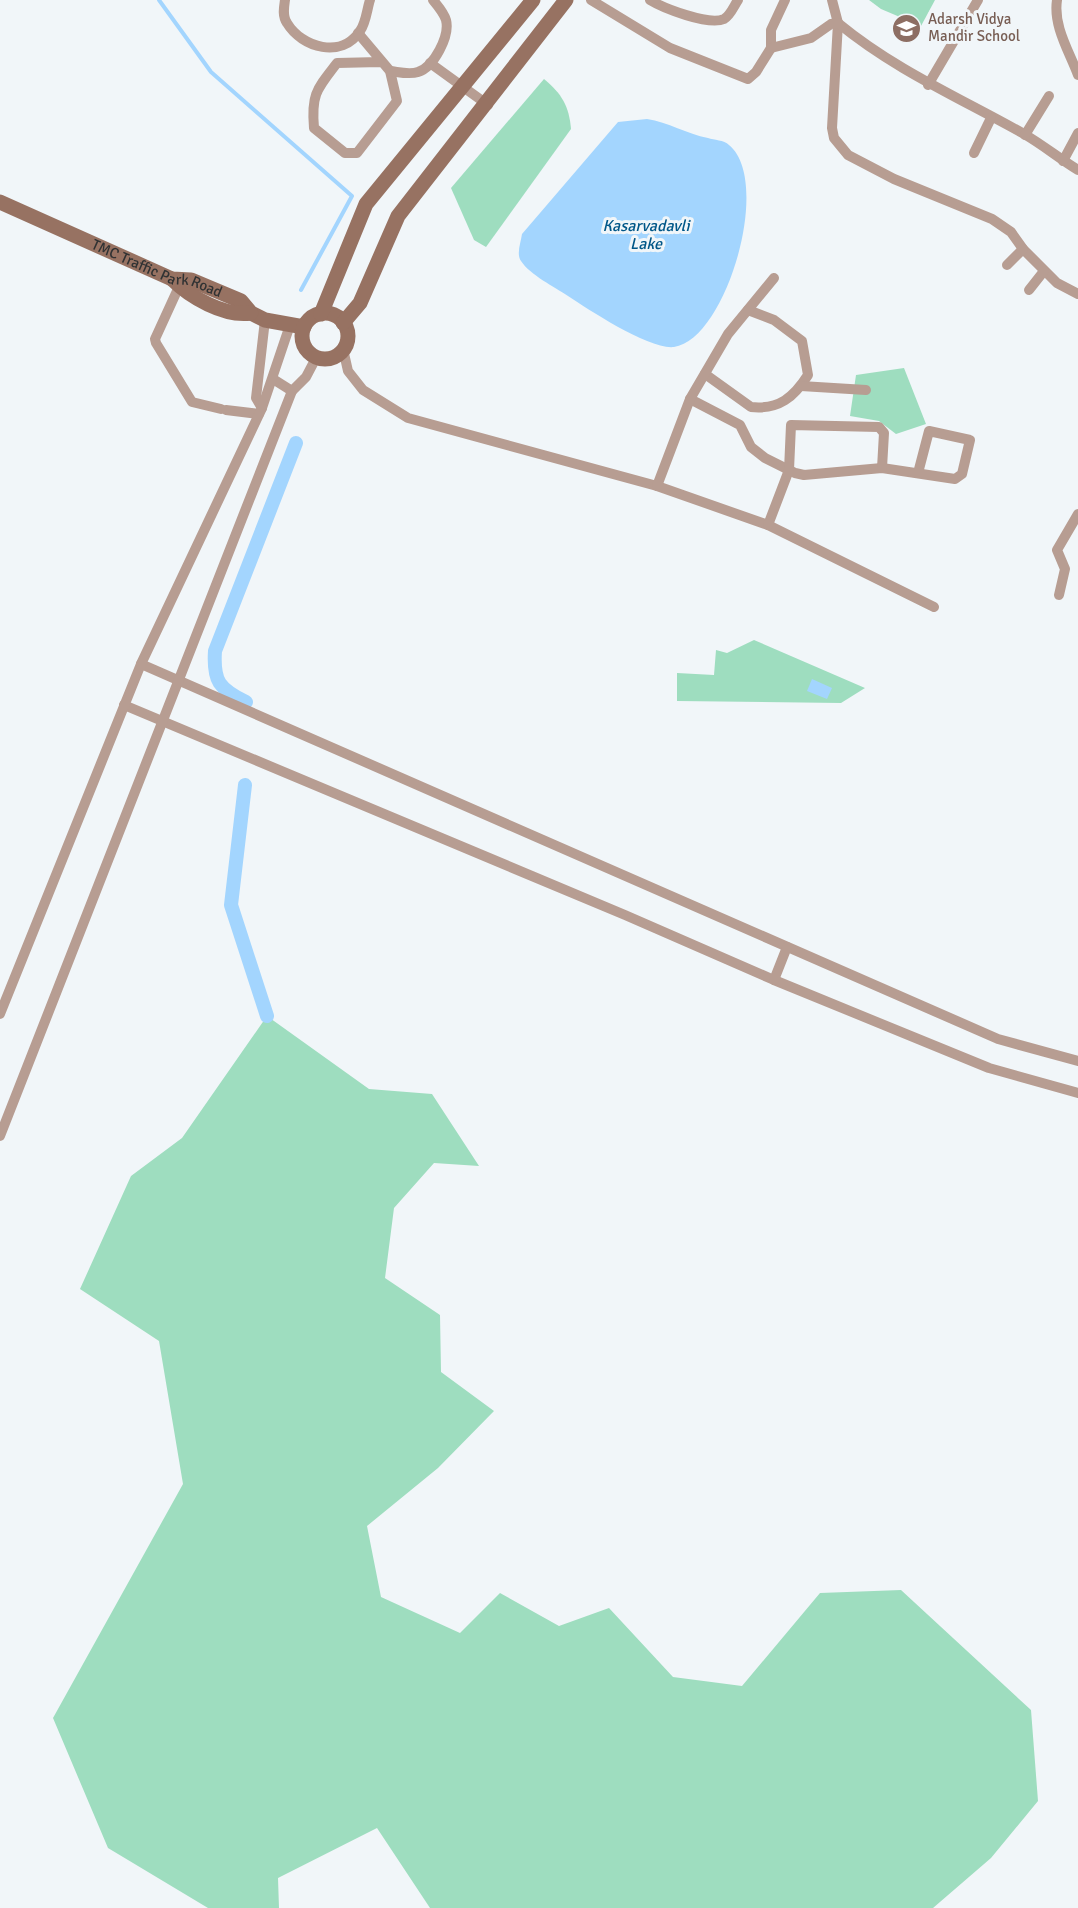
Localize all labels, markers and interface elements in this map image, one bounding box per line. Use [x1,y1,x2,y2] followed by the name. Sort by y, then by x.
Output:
[928,10,1020,45] place label: Adarsh Vidya Mandir School
[891,12,923,44] school or university icon: Adarsh Vidya Mandir School
[602,216,691,254] water label: Kasarvadavli Lake
[89,235,225,301] street label: TMC Traffic Park Road

